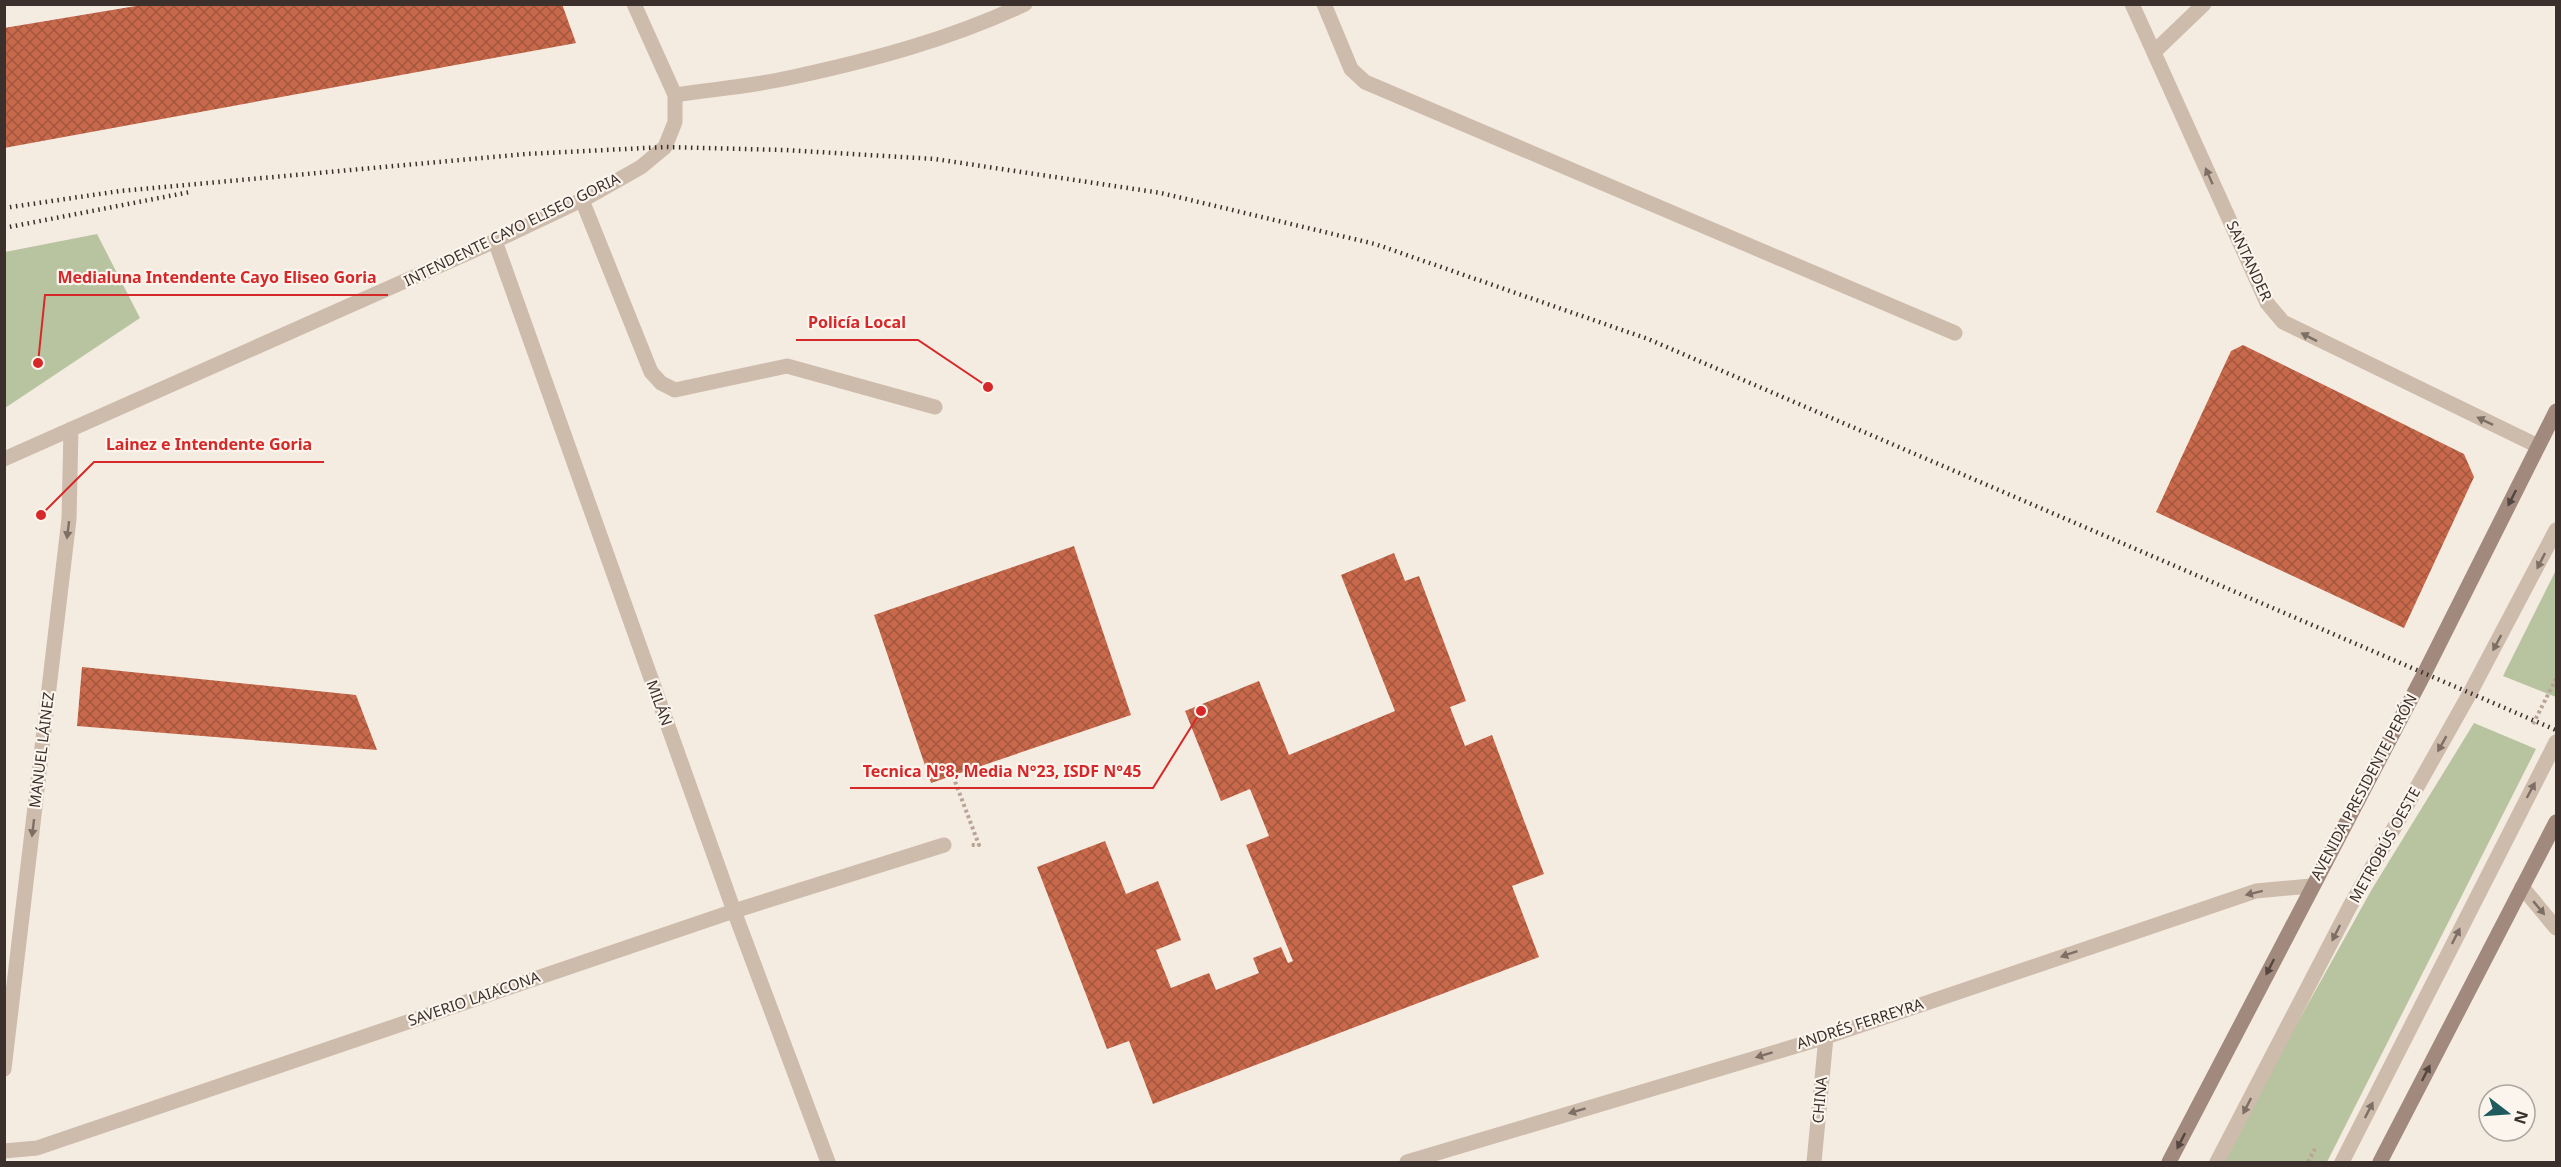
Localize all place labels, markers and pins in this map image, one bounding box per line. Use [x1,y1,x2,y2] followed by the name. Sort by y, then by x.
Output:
[45,261,388,295] callout: Medialuna Intendente Cayo Eliseo Goria
[796,306,918,340] callout: Policía Local
[94,428,324,462] callout: Lainez e Intendente Goria
[850,754,1153,788] callout: Tecnica N°8, Media N°23, ISDF N°45

